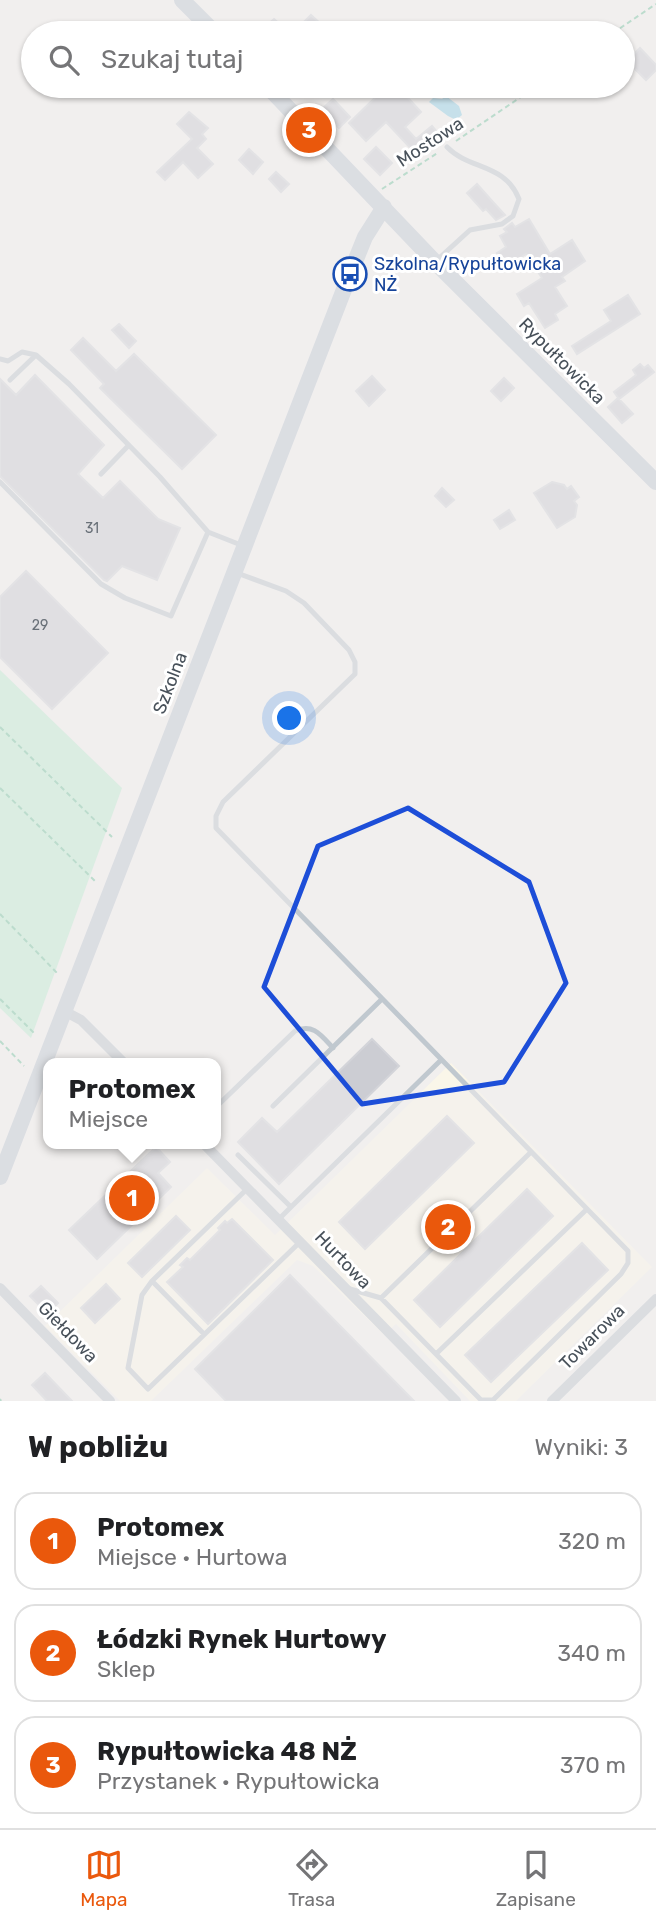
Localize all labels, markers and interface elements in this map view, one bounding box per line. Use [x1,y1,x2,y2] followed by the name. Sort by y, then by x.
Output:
[21,21,635,98] search box
[45,41,83,79] icon: search
[101,44,243,75] text: Szukaj tutaj
[286,104,332,156] pin: 3
[393,112,467,172] street label: Mostowa
[374,253,561,296] place label: Szkolna/Rypułtowicka NŻ
[331,255,369,293] bus stop icon: Szkolna/Rypułtowicka NŻ
[514,313,610,409] street label: Rypułtowicka
[85,520,99,537] house number: 31
[32,617,48,634] house number: 29
[148,649,192,717] street label: Szkolna
[272,701,306,735] your location
[43,1058,221,1149] popup
[68,1074,196,1105] text: Protomex
[68,1105,148,1133] text: Miejsce
[109,1172,155,1224] pin: 1
[425,1201,471,1253] pin: 2
[310,1227,376,1293] street label: Hurtowa
[33,1297,103,1367] street label: Giełdowa
[555,1300,629,1374] street label: Towarowa
[28,1429,168,1465] text: W pobliżu
[535,1433,628,1461] text: Wyniki: 3
[97,1512,224,1543] text: Protomex
[47,1527,59,1555] text: 1
[558,1527,626,1555] text: 320 m
[97,1543,287,1571] text: Miejsce · Hurtowa
[97,1624,387,1655] text: Łódzki Rynek Hurtowy
[46,1639,60,1667] text: 2
[557,1639,626,1667] text: 340 m
[97,1655,155,1683] text: Sklep
[97,1736,357,1767] text: Rypułtowicka 48 NŻ
[45,1751,61,1779] text: 3
[560,1751,626,1779] text: 370 m
[97,1767,380,1795] text: Przystanek · Rypułtowicka
[80,1846,128,1911] tab: Mapa
[288,1846,335,1911] tab: Trasa
[496,1846,576,1911] tab: Zapisane

